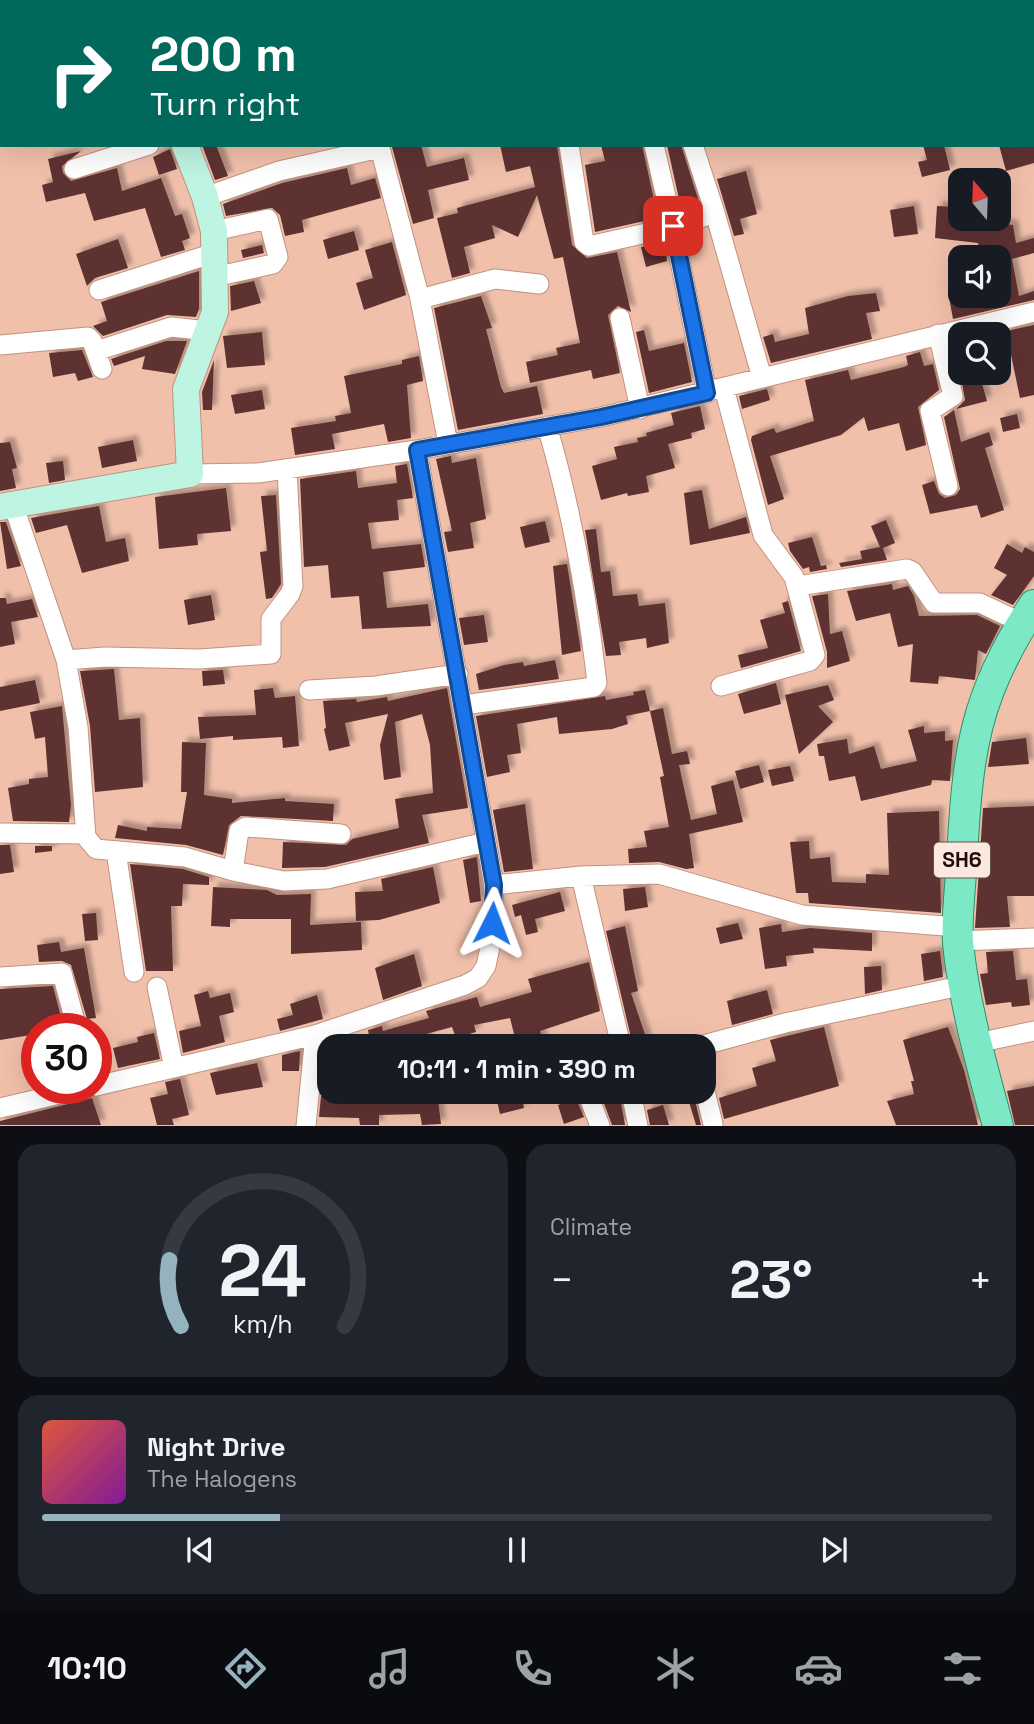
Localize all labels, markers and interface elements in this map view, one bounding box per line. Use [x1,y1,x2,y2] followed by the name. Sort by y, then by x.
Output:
[150,23,297,85] text: 200 m
[35,28,126,119] icon: right
[150,84,300,124] text: Turn right
[948,168,1012,231] north arrow
[948,168,1011,385] map controls
[643,196,703,256] pin
[654,207,692,245] icon: arrive
[948,245,1011,308] button: sound
[948,322,1011,385] button: search
[934,842,990,878] road number: SH6
[455,886,529,960] position arrow
[21,1013,112,1104] speed limit sign: 30
[397,1052,636,1086] text: 10:11 · 1 min · 390 m
[550,1212,632,1242] text: Climate
[219,1225,307,1318] text: 24
[730,1247,813,1313] text: 23°
[550,1256,574,1304] text: −
[968,1256,992,1304] text: +
[233,1308,293,1340] text: km/h
[147,1430,285,1464] text: Night Drive
[147,1464,297,1494] text: The Halogens
[181,1531,219,1569] icon: previous
[498,1531,536,1569] icon: pause
[815,1531,853,1569] icon: next
[221,1644,270,1693] icon: directions
[365,1644,414,1693] icon: music
[508,1644,557,1693] icon: phone
[651,1644,700,1693] icon: climate
[794,1644,843,1693] icon: car
[938,1644,987,1693] icon: filters
[47,1648,127,1688] text: 10:10

